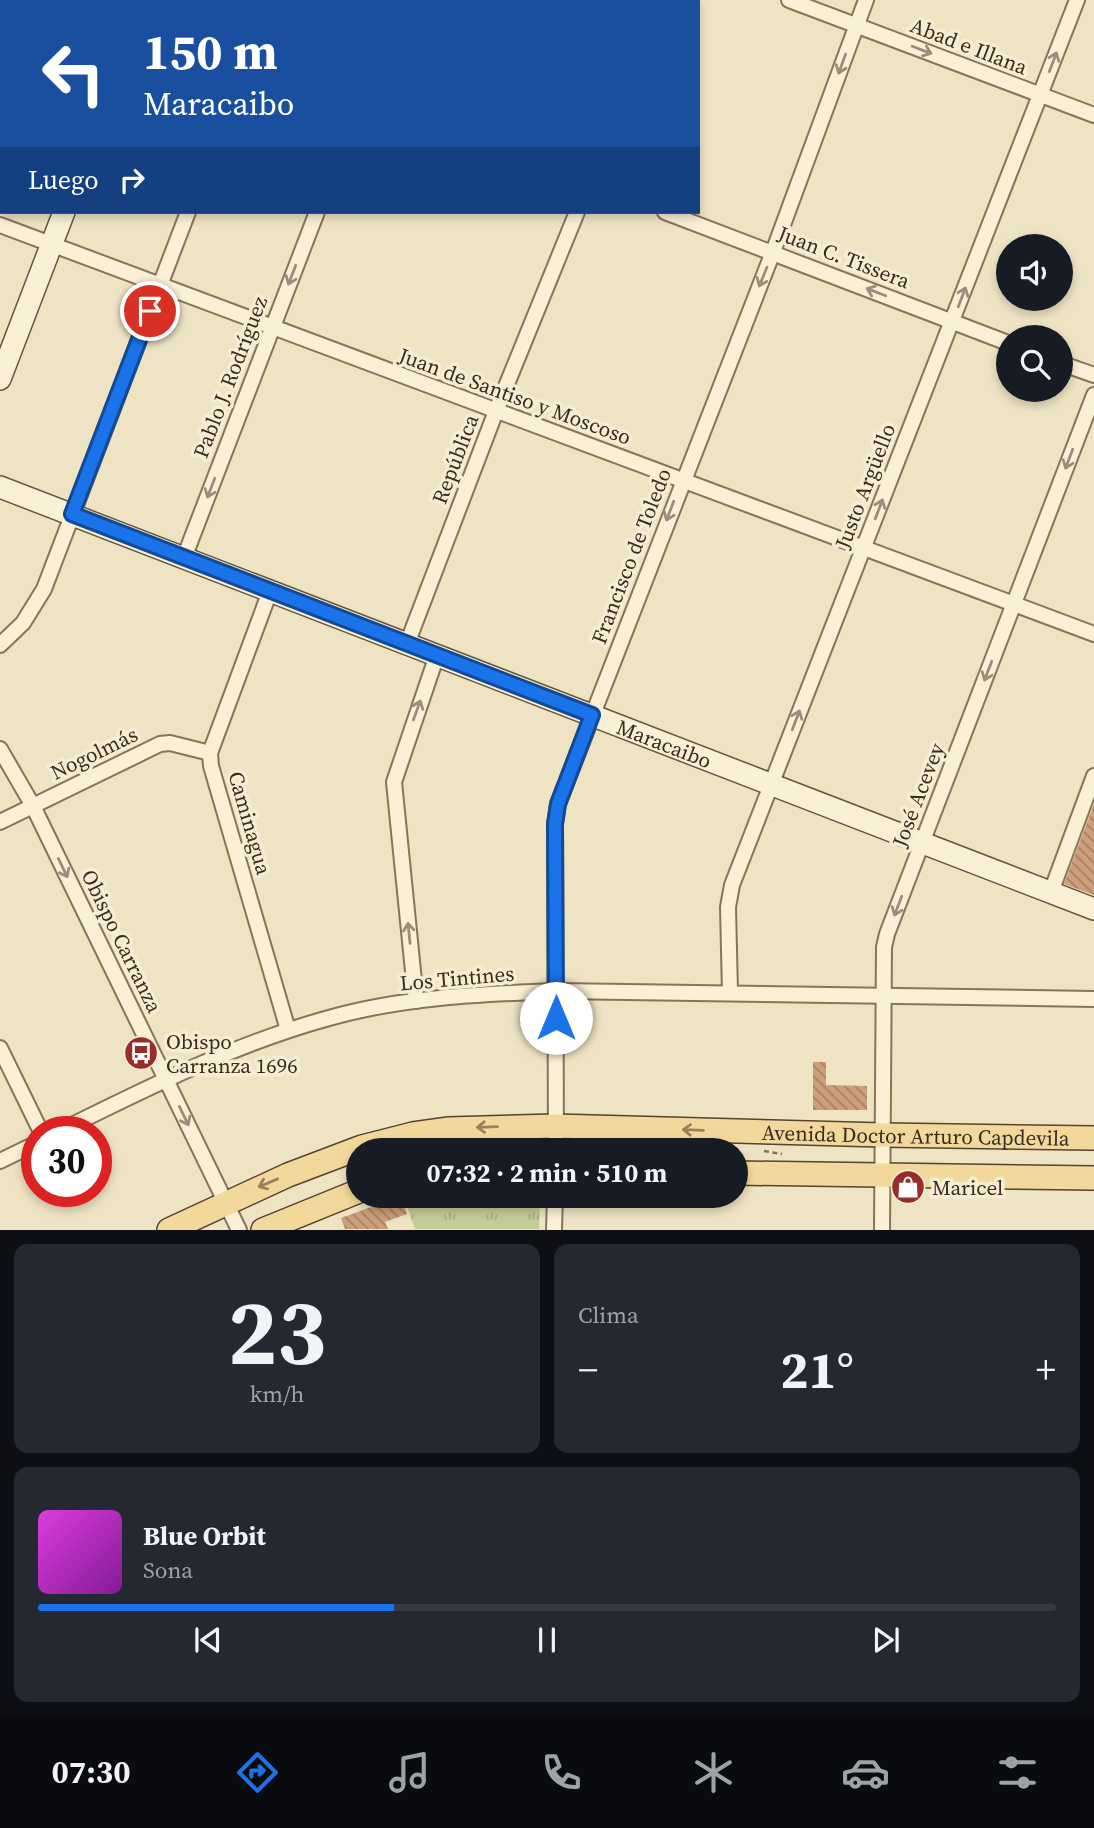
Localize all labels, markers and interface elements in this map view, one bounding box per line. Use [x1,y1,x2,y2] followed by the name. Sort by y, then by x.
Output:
[906,10,1032,82] street label: Abad e Illana
[143,18,278,85] text: 150 m
[28,28,119,119] icon: left
[910,45,932,58] one-way arrow
[1047,51,1060,73] one-way arrow
[835,52,848,74] one-way arrow
[143,82,294,126] text: Maracaibo
[113,161,151,199] icon: right
[28,162,99,198] text: Luego
[773,218,914,296] street label: Juan C. Tissera
[996,234,1073,402] map controls
[996,234,1073,311] button: sound
[285,264,297,286] one-way arrow
[755,266,768,287] one-way arrow
[120,281,180,341] pin
[865,285,887,298] one-way arrow
[956,286,969,308] one-way arrow
[131,292,169,330] icon: arrive
[186,292,274,462] street label: Pablo J. Rodríguez
[996,325,1073,402] button: search
[394,340,635,452] street label: Juan de Santiso y Moscoso
[425,410,485,508] street label: República
[827,419,902,554] street label: Justo Argüello
[1062,448,1075,469] one-way arrow
[584,464,678,648] street label: Francisco de Toledo
[203,476,216,498] one-way arrow
[873,498,886,520] one-way arrow
[663,500,676,522] one-way arrow
[980,660,993,682] one-way arrow
[412,700,424,722] one-way arrow
[791,710,803,732] one-way arrow
[613,712,716,775] street label: Maracaibo
[46,719,142,787] street label: Nogolmás
[885,739,951,852] street label: José Acevey
[221,768,279,878] street label: Caminagua
[56,857,70,878] one-way arrow
[75,865,169,1018] street label: Obispo Carranza
[890,895,903,917] one-way arrow
[402,922,415,945] one-way arrow
[399,959,515,997] street label: Los Tintines
[519,981,593,1055] position arrow
[166,1027,298,1080] place label: Obispo Carranza 1696
[122,1034,160,1072] bus stop icon: Obispo Carranza 1696
[177,1105,191,1126] one-way arrow
[21,1116,112,1207] speed limit sign: 30
[761,1117,1070,1152] street label: Avenida Doctor Arturo Capdevila
[475,1120,498,1133] one-way arrow
[681,1123,704,1137] one-way arrow
[427,1155,667,1191] text: 07:32 · 2 min · 510 m
[889,1168,927,1206] shop icon: Maricel
[932,1173,1003,1202] place label: Maricel
[258,1178,279,1191] one-way arrow
[228,1270,326,1394] text: 23
[578,1299,639,1331] text: Clima
[780,1334,854,1405] text: 21°
[578,1344,598,1396] text: −
[1036,1344,1056,1396] text: +
[250,1378,304,1410] text: km/h
[143,1518,266,1554] text: Blue Orbit
[143,1554,193,1586] text: Sona
[189,1621,227,1659] icon: previous
[528,1621,566,1659] icon: pause
[867,1621,905,1659] icon: next
[233,1748,282,1797] icon: directions
[385,1748,434,1797] icon: music
[537,1748,586,1797] icon: phone
[689,1748,738,1797] icon: climate
[841,1748,890,1797] icon: car
[993,1748,1042,1797] icon: filters
[52,1750,130,1794] text: 07:30

